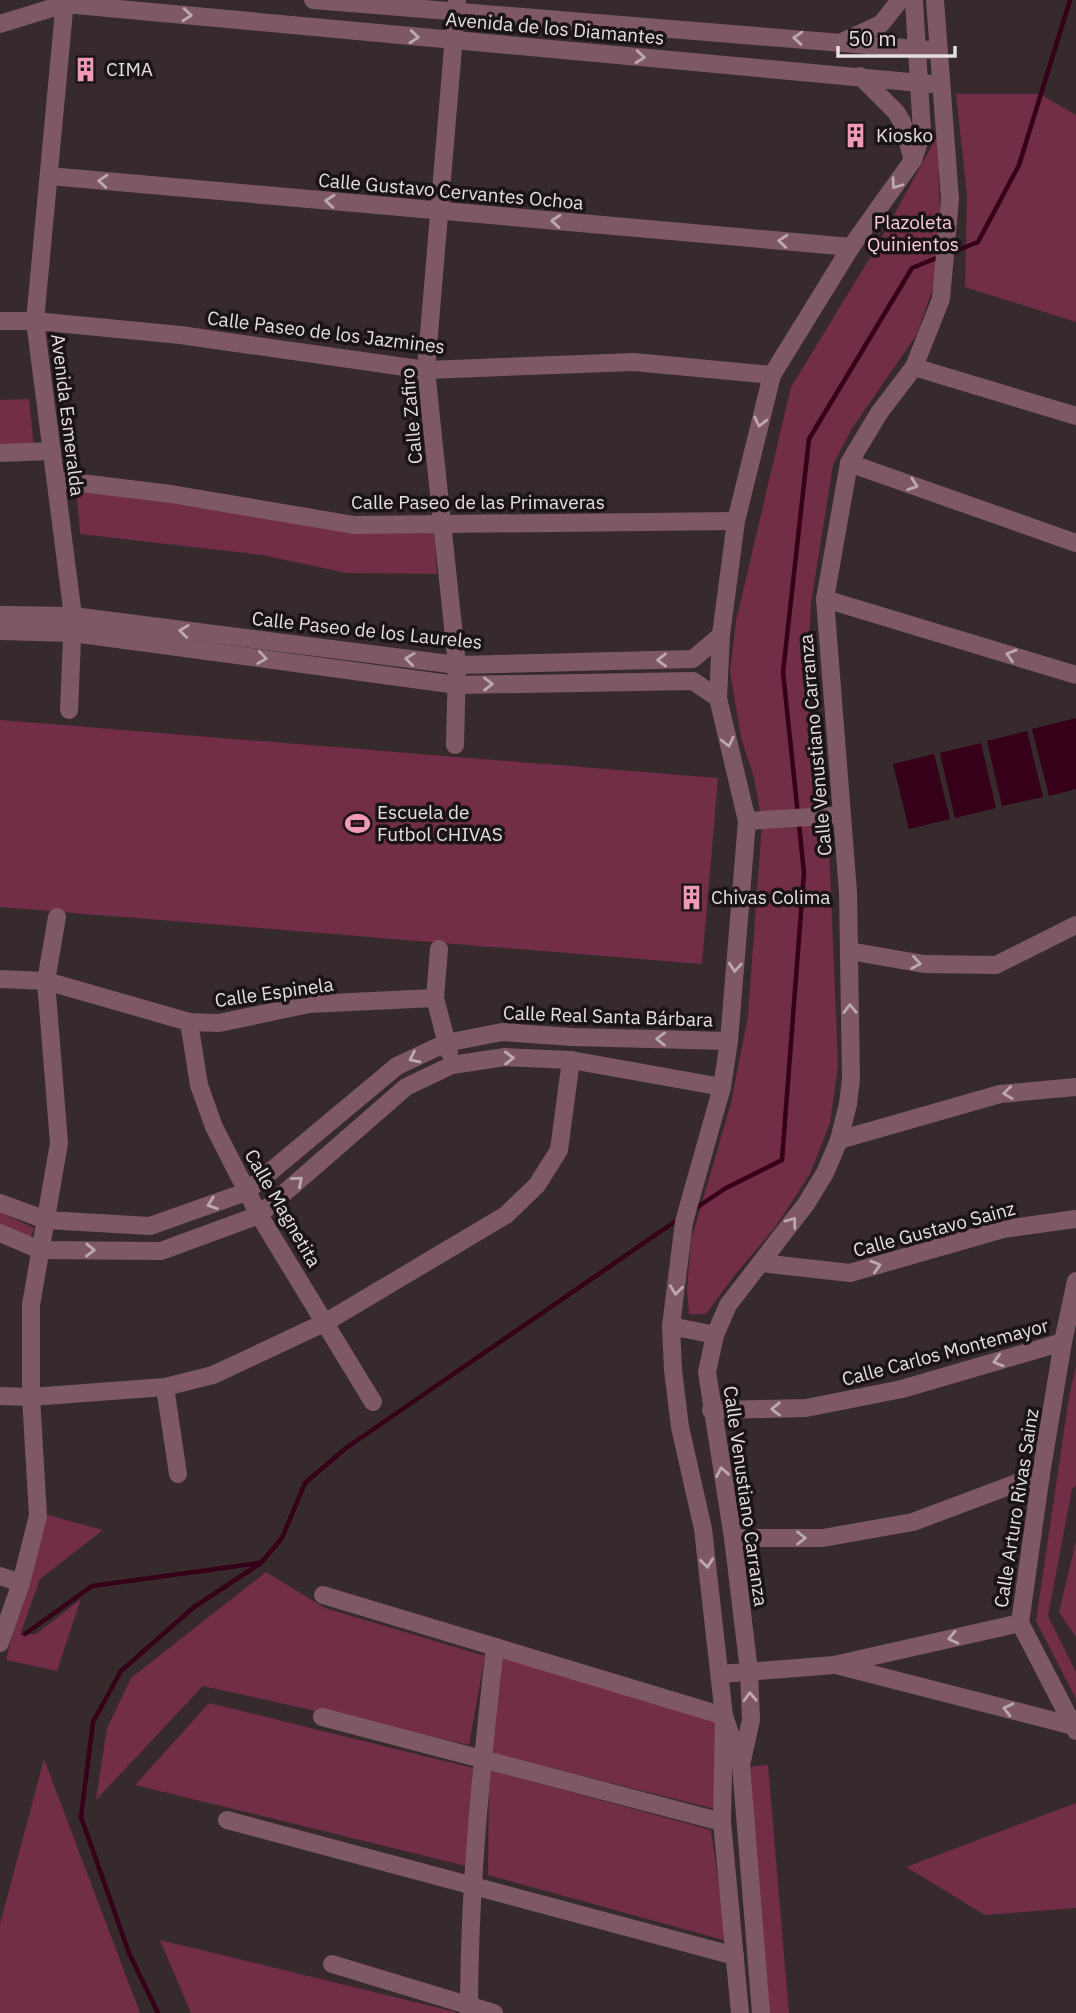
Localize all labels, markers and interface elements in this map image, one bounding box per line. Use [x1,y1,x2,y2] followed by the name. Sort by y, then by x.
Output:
[445,6,665,50] street label: Avenida de los Diamantes
[181,8,193,23] one-way arrow
[838,14,955,58] scale bar
[848,24,897,52] text: 50 m
[408,29,420,44] one-way arrow
[792,31,803,46] one-way arrow
[635,49,646,64] one-way arrow
[72,55,100,83] building icon: CIMA
[106,57,153,81] place label: CIMA
[842,121,870,149] building icon: Kiosko
[876,123,933,147] place label: Kiosko
[317,167,585,215] street label: Calle Gustavo Cervantes Ochoa
[97,174,108,189] one-way arrow
[892,176,904,189] one-way arrow
[324,194,335,209] one-way arrow
[867,210,959,256] park label: Plazoleta Quinientos
[550,214,561,229] one-way arrow
[777,234,788,249] one-way arrow
[206,306,446,358] street label: Calle Paseo de los Jazmines
[46,332,90,498] street label: Avenida Esmeralda
[395,367,427,465] street label: Calle Zafiro
[754,416,768,428] one-way arrow
[906,477,919,491] one-way arrow
[351,490,605,514] street label: Calle Paseo de las Primaveras
[251,606,483,654] street label: Calle Paseo de los Laureles
[179,623,190,638] one-way arrow
[793,633,837,857] street label: Calle Venustiano Carranza
[1005,648,1017,663] one-way arrow
[257,651,268,666] one-way arrow
[404,652,416,667] one-way arrow
[656,652,666,668] one-way arrow
[483,676,494,692] one-way arrow
[720,736,735,748] one-way arrow
[377,800,503,846] place label: Escuela de Futbol CHIVAS
[343,809,371,837] sports icon: Escuela de Futbol CHIVAS
[677,883,705,911] building icon: Chivas Colima
[711,885,831,909] place label: Chivas Colima
[910,955,922,970] one-way arrow
[728,962,743,973] one-way arrow
[213,972,335,1012] street label: Calle Espinela
[503,1000,713,1032] street label: Calle Real Santa Bárbara
[842,1003,858,1014] one-way arrow
[655,1031,666,1047] one-way arrow
[409,1050,421,1064] one-way arrow
[504,1050,515,1066] one-way arrow
[1002,1086,1014,1101] one-way arrow
[240,1145,326,1271] street label: Calle Magnetita
[290,1177,303,1189] one-way arrow
[206,1196,218,1210] one-way arrow
[850,1196,1018,1262] street label: Calle Gustavo Sainz
[784,1217,797,1230] one-way arrow
[85,1242,95,1258] one-way arrow
[870,1259,882,1274] one-way arrow
[668,1284,683,1296] one-way arrow
[839,1313,1051,1391] street label: Calle Carlos Montemayor
[992,1353,1004,1367] one-way arrow
[719,1384,773,1608] street label: Calle Venustiano Carranza
[770,1401,781,1416] one-way arrow
[988,1407,1044,1609] street label: Calle Arturo Rivas Sainz
[715,1466,730,1478] one-way arrow
[796,1530,807,1546] one-way arrow
[699,1557,714,1569] one-way arrow
[947,1630,959,1644] one-way arrow
[743,1692,758,1703] one-way arrow
[1002,1703,1014,1717] one-way arrow

